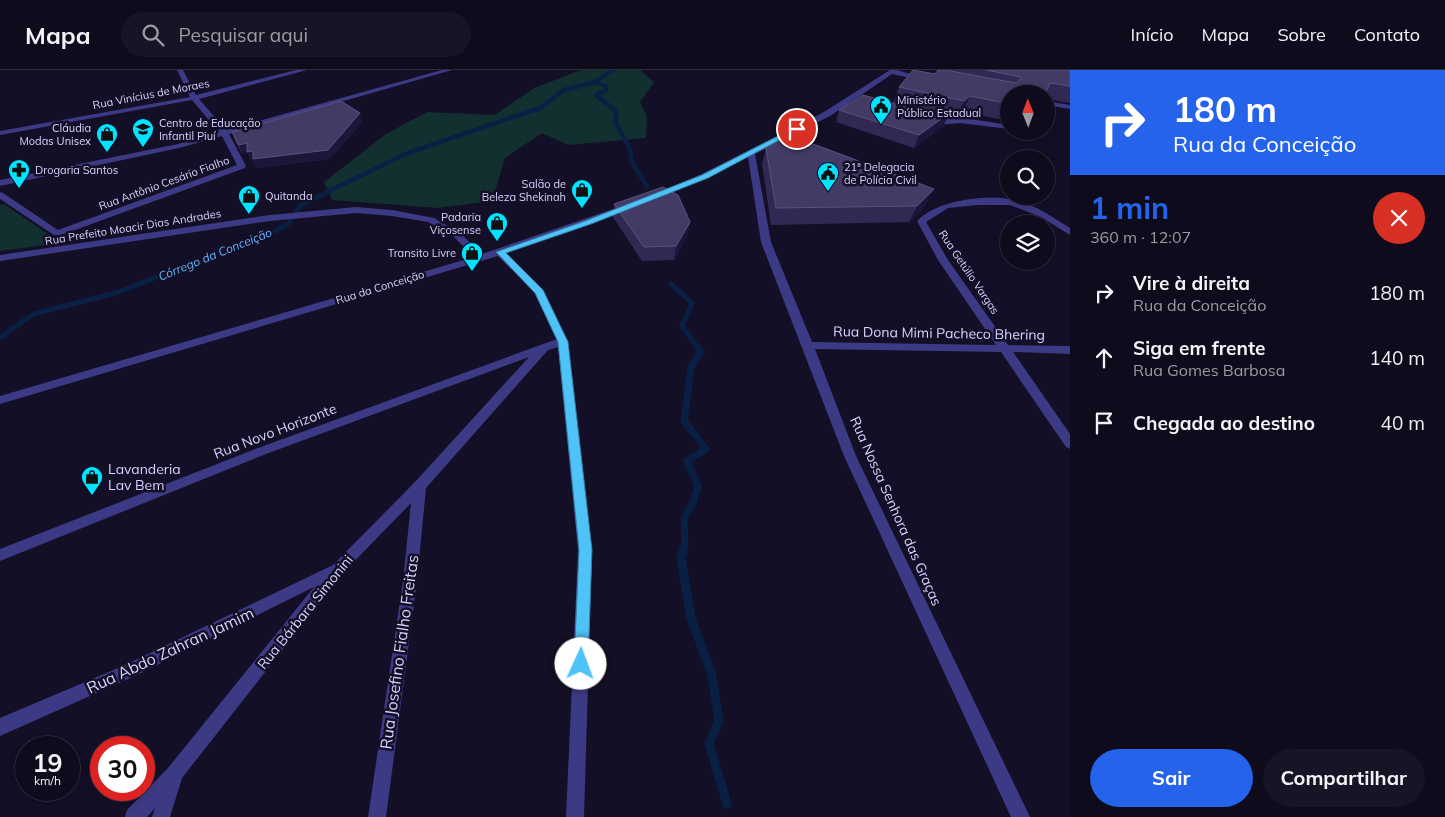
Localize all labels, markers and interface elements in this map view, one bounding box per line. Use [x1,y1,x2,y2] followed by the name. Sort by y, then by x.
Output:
[121,12,471,57] search box
[25,20,91,50] text: Mapa
[139,21,167,49] icon: search
[179,23,308,47] text: Pesquisar aqui
[1131,23,1174,46] text: Início
[1202,23,1249,46] text: Mapa
[1277,23,1326,46] text: Sobre
[1354,23,1420,46] text: Contato
[91,76,211,112] street label: Rua Vinícius de Moraes
[1000,85,1055,140] north arrow
[1000,85,1055,270] map controls
[1173,87,1277,131] text: 180 m
[1090,90,1155,155] icon: right
[897,93,981,120] place label: Ministério Público Estadual
[869,94,893,125] public building icon: Ministério Público Estadual
[776,108,818,150] pin
[783,115,811,143] icon: arrive
[159,116,261,143] place label: Centro de Educação Infantil Piuí
[131,117,155,148] school or university icon: Centro de Educação Infantil Piuí
[19,121,91,148] place label: Cláudia Modas Unisex
[95,122,119,153] shop icon: Cláudia Modas Unisex
[1173,130,1356,158] text: Rua da Conceição
[1000,150,1055,205] button: search
[97,153,231,213] street label: Rua Antônio Cesário Fialho
[7,158,31,189] pharmacy icon: Drogaria Santos
[844,160,917,187] place label: 21ª Delegacia de Polícia Civil
[816,161,840,192] public building icon: 21ª Delegacia de Polícia Civil
[35,163,118,177] place label: Drogaria Santos
[482,177,566,204] place label: Salão de Beleza Shekinah
[570,178,594,209] shop icon: Salão de Beleza Shekinah
[237,184,261,215] shop icon: Quitanda
[265,189,313,203] place label: Quitanda
[1090,189,1169,227] text: 1 min
[1373,192,1425,244] button: close
[44,206,222,248] street label: Rua Prefeito Moacir Dias Andrades
[430,210,481,237] place label: Padaria Viçosense
[485,211,509,242] shop icon: Padaria Viçosense
[1000,215,1055,270] button: layers
[156,224,274,284] water label: Córrego da Conceição
[936,227,1002,317] street label: Rua Getúlio Vargas
[1090,227,1191,247] text: 360 m · 12:07
[460,241,484,272] shop icon: Transito Livre
[388,246,456,260] place label: Transito Livre
[334,267,426,307] street label: Rua da Conceição
[1133,271,1250,295] text: Vire à direita
[1090,279,1118,307] icon: right
[1369,281,1425,305] text: 180 m
[1133,295,1266,315] text: Rua da Conceição
[833,322,1045,344] street label: Rua Dona Mimi Pacheco Bhering
[1133,336,1265,360] text: Siga em frente
[1090,344,1118,372] icon: ahead
[1369,346,1425,370] text: 140 m
[1133,360,1285,380] text: Rua Gomes Barbosa
[211,399,339,463] street label: Rua Novo Horizonte
[1090,409,1118,437] icon: arrive
[1133,411,1315,435] text: Chegada ao destino
[1381,411,1425,435] text: 40 m
[846,414,946,608] street label: Rua Nossa Senhora das Graças
[108,460,181,494] place label: Lavanderia Lav Bem
[80,465,104,496] shop icon: Lavanderia Lav Bem
[253,551,357,673] street label: Rua Bárbara Simonini
[375,553,423,750] street label: Rua Josefino Fialho Freitas
[83,602,257,698] street label: Rua Abdo Zahran Jamim
[554,637,606,689] position arrow
[90,736,155,801] speed limit sign: 30
[32,747,63,778] text: 19
[1090,749,1253,807] button: Sair
[1263,749,1425,807] button: Compartilhar
[34,773,61,788] text: km/h

